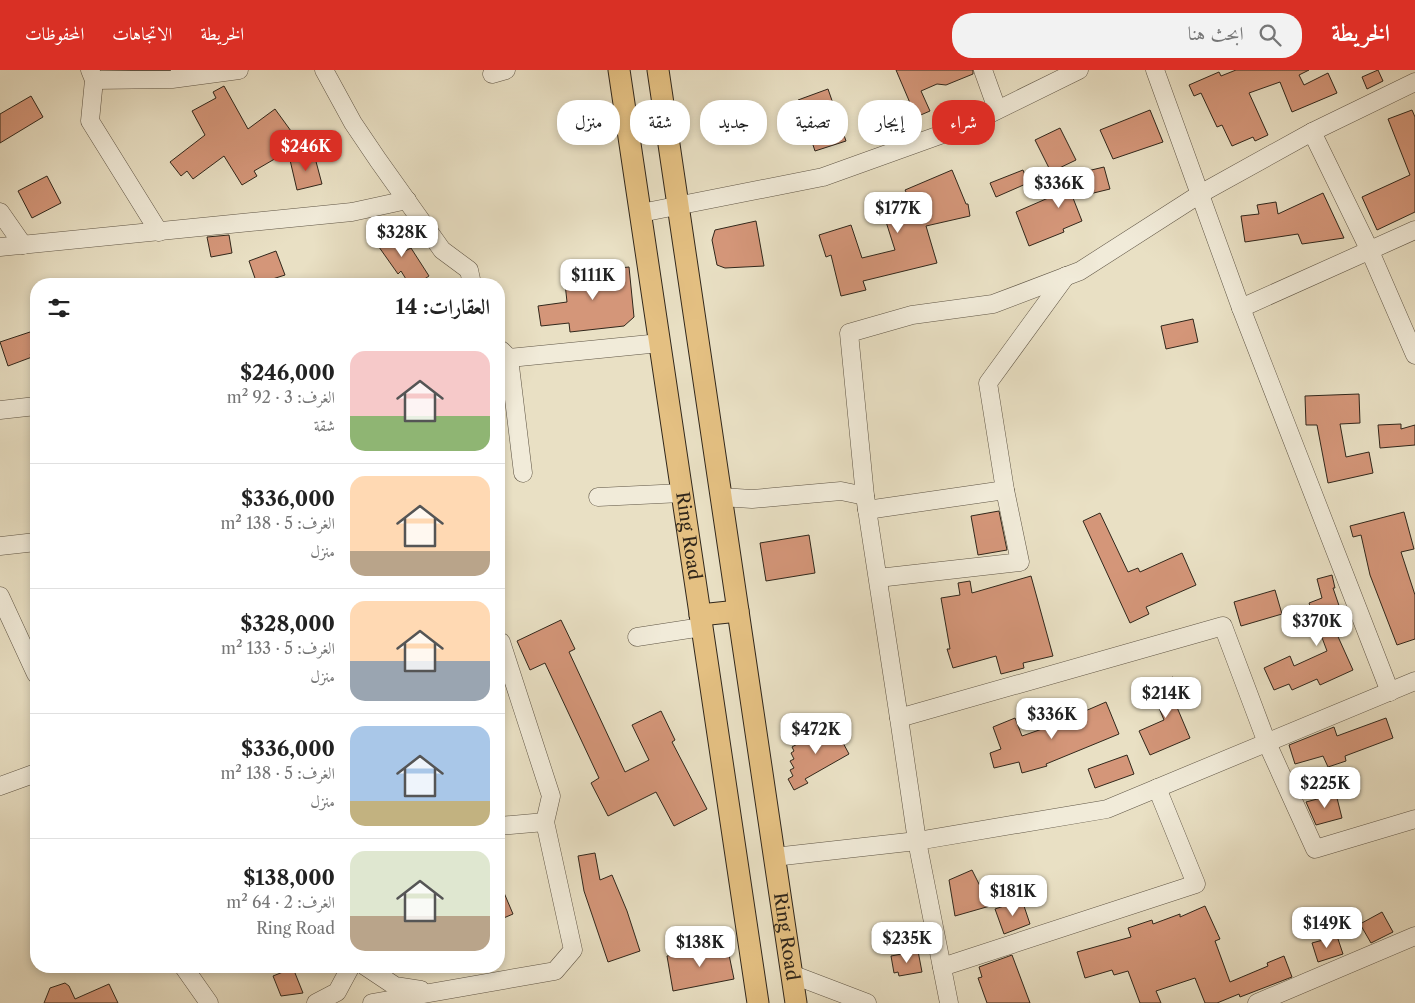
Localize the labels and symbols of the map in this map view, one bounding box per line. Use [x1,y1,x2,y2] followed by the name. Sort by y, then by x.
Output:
[271,129,341,172] pin: $246K
[1024,166,1094,209] pin: $336K
[863,191,933,234] pin: $177K
[367,216,437,258] pin: $328K
[558,258,628,301] pin: $111K
[671,490,706,581] street label: Ring Road
[1282,604,1352,647] pin: $370K
[1131,676,1201,719] pin: $214K
[1017,698,1087,740] pin: $336K
[781,712,851,755] pin: $472K
[1290,766,1360,809] pin: $225K
[978,874,1048,917] pin: $181K
[769,891,804,982] street label: Ring Road
[1292,906,1362,949] pin: $149K
[872,922,942,964] pin: $235K
[665,926,735,968] pin: $138K

